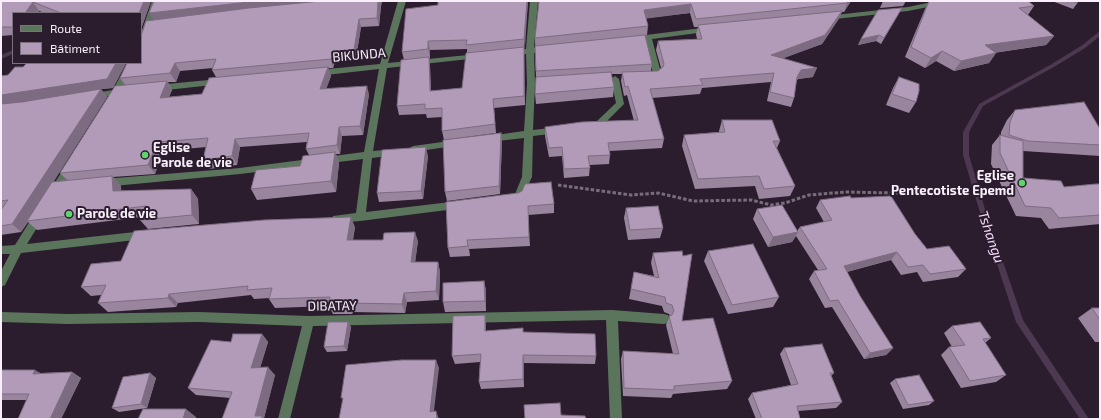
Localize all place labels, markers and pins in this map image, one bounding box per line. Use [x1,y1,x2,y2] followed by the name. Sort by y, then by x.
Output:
[153,140,232,171] place label: Eglise Parole de vie
[140,150,150,160] marker: Eglise Parole de vie
[891,168,1014,199] place label: Eglise Pentecotiste Epemd
[1017,178,1027,188] marker: Eglise Pentecotiste Epemd
[77,206,156,222] place label: Parole de vie
[64,209,74,219] marker: Parole de vie

